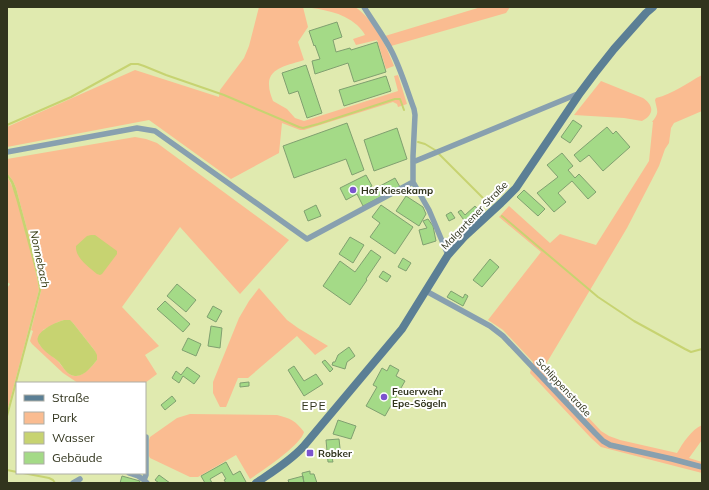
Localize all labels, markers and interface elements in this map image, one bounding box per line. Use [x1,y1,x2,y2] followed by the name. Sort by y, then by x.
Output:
[438,178,510,252] street label: Malgartener Straße
[361,184,433,197] place label: Hof Kiesekamp
[348,185,358,195] marker: Hof Kiesekamp
[27,229,53,289] water label: Nonnebach
[533,356,594,419] street label: Schlippenstraße
[16,382,146,474] legend
[392,385,447,410] place label: Feuerwehr Epe-Sögeln
[52,390,89,405] text: Straße
[379,392,389,402] marker: Feuerwehr Epe-Sögeln
[302,398,326,413] district label: EPE
[52,410,78,425] text: Park
[52,430,95,445] text: Wasser
[318,447,352,460] place label: Robker
[305,448,315,458] marker: Robker
[52,450,102,465] text: Gebäude

